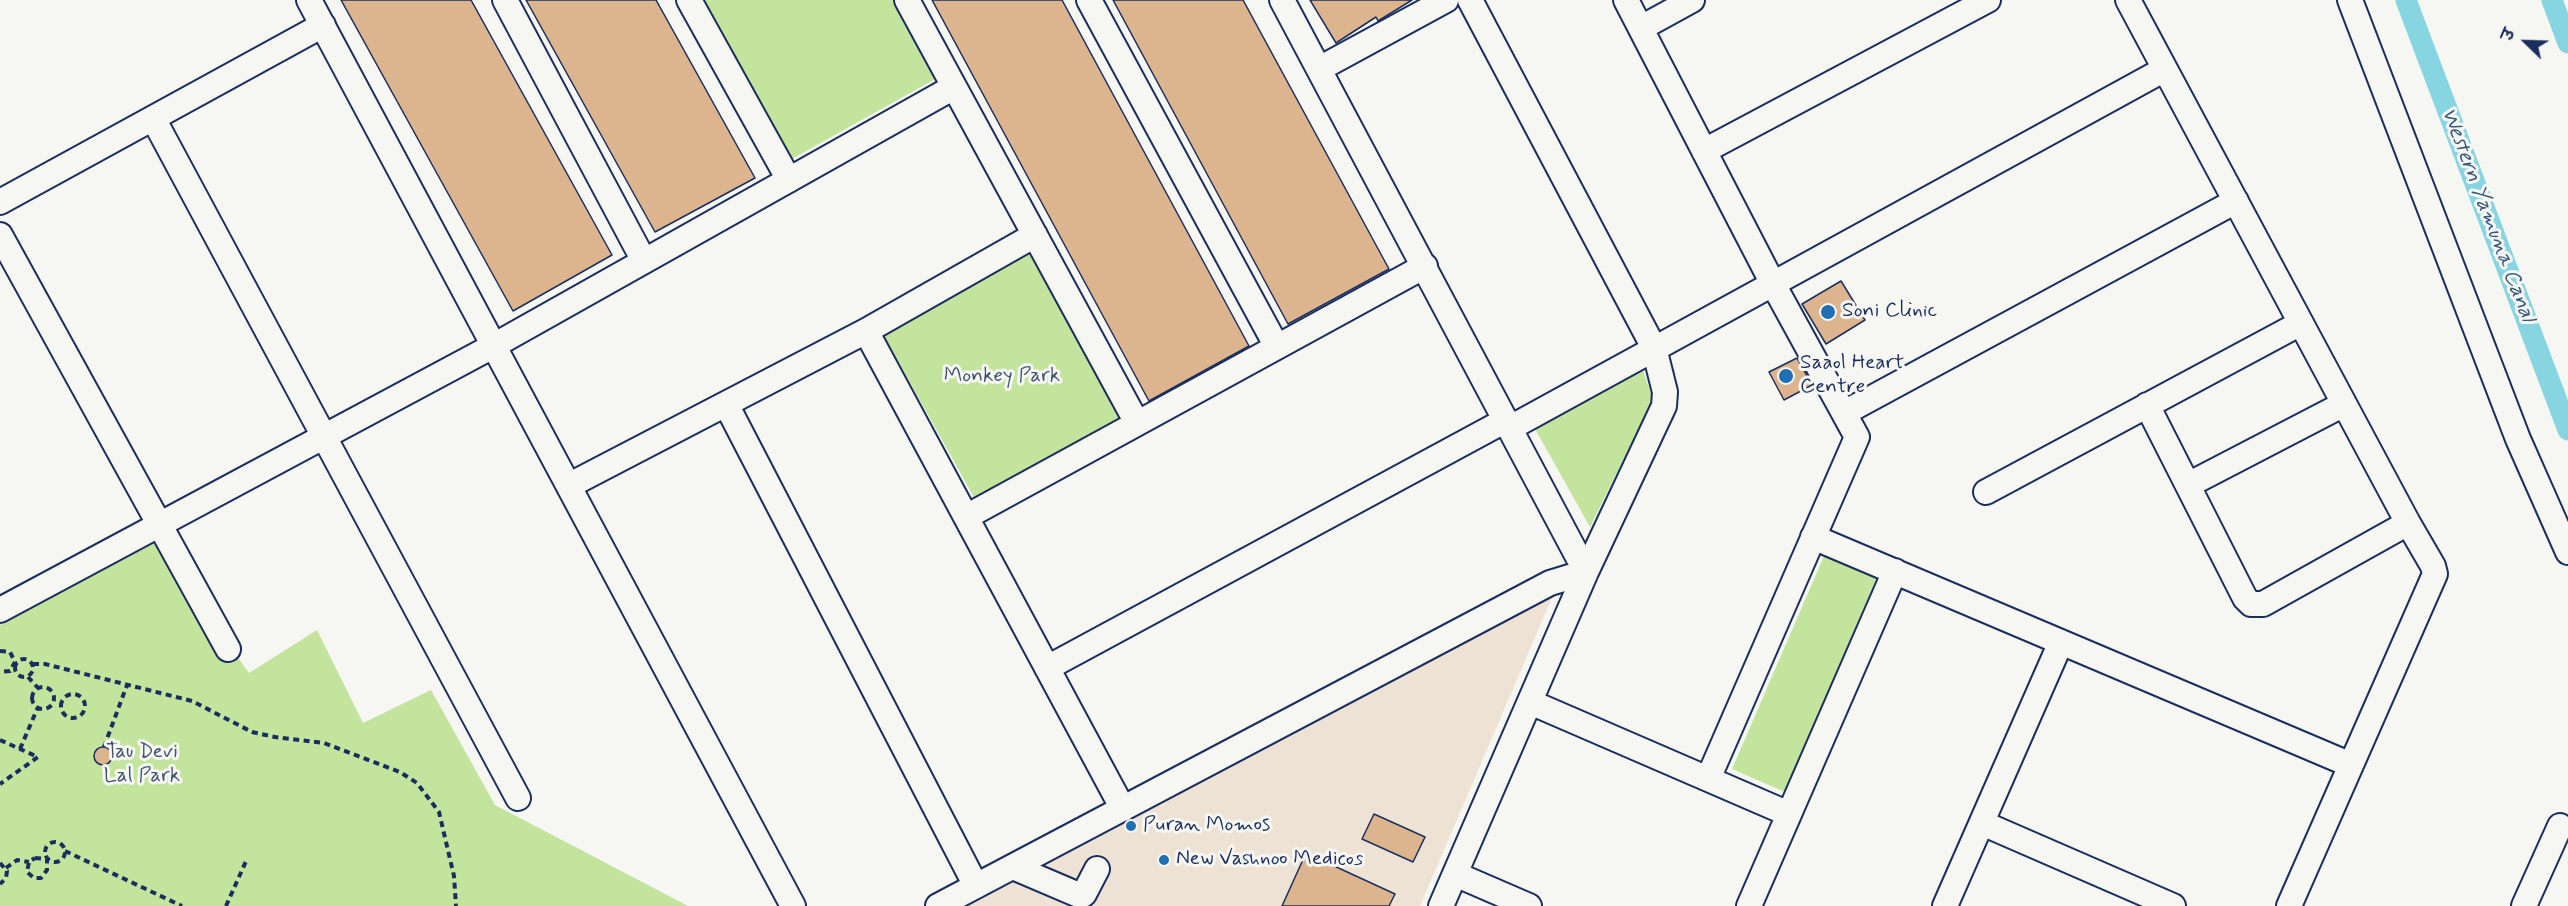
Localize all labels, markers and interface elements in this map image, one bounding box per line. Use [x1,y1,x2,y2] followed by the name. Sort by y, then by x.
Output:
[2496,12,2556,72] north arrow
[2497,26,2521,44] text: उ
[2434,104,2540,326] water label: Western Yamuna Canal
[1842,299,1937,325] place label: Soni Clinic
[1819,303,1837,321] marker: Soni Clinic
[1800,351,1904,401] place label: Saaol Heart Centre
[944,364,1060,390] park label: Monkey Park
[1777,367,1795,385] marker: Saaol Heart Centre
[104,740,180,790] park label: Tau Devi Lal Park
[1143,813,1270,839] place label: Puran Momos
[1124,819,1138,833] marker: Puran Momos
[1176,847,1363,873] place label: New Vashnoo Medicos
[1157,853,1171,867] marker: New Vashnoo Medicos

